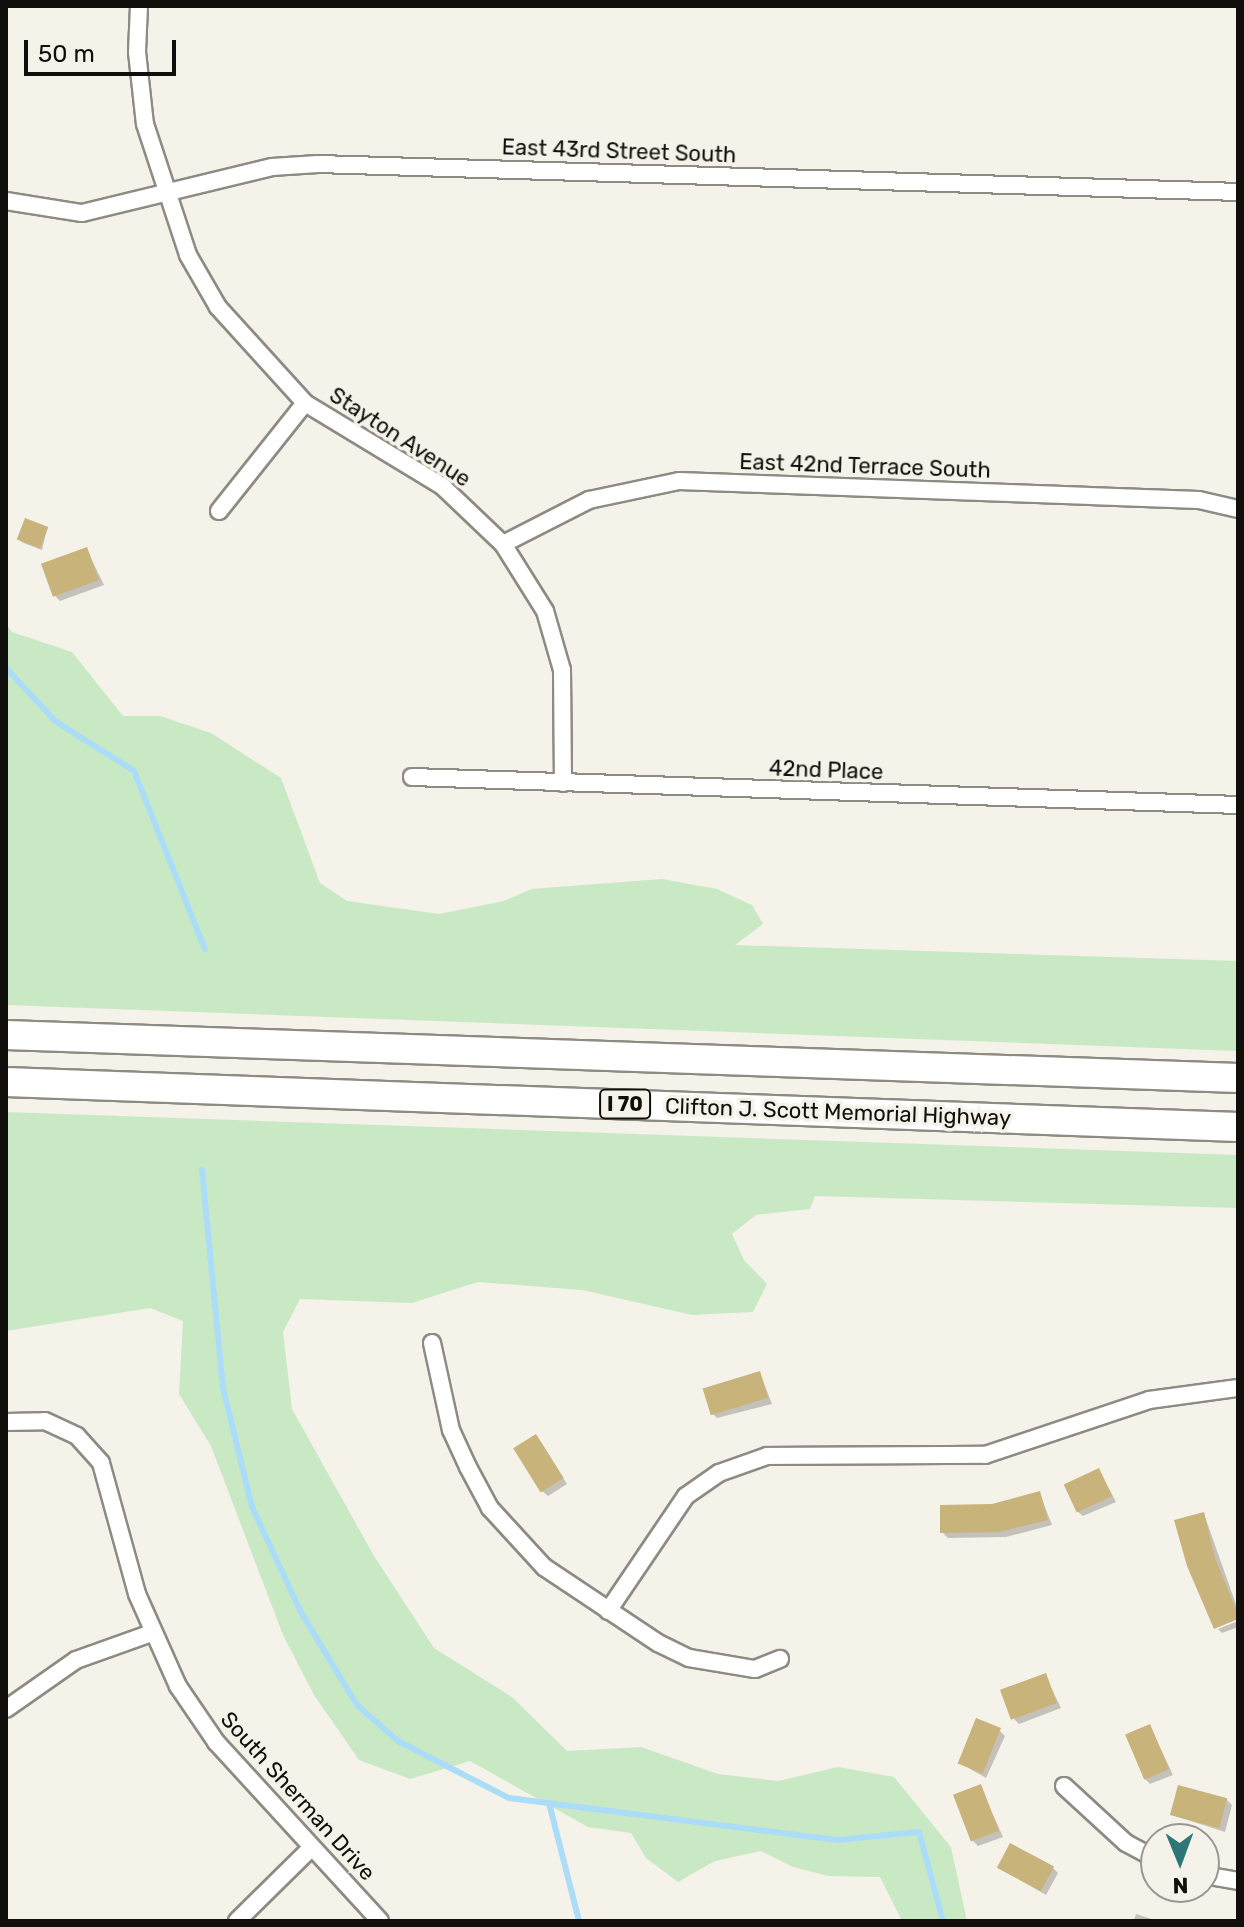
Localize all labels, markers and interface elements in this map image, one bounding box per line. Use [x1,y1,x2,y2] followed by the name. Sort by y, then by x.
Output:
[28,24,180,74] scale bar
[38,40,95,68] text: 50 m
[501,134,737,168] street label: East 43rd Street South
[324,381,476,493] street label: Stayton Avenue
[739,448,991,484] street label: East 42nd Terrace South
[768,755,884,785] street label: 42nd Place
[599,1088,651,1120] road number: I 70
[664,1093,1012,1131] street label: Clifton J. Scott Memorial Highway
[215,1706,381,1886] street label: South Sherman Drive
[1140,1823,1220,1903] north arrow
[1172,1872,1189,1899] text: N

